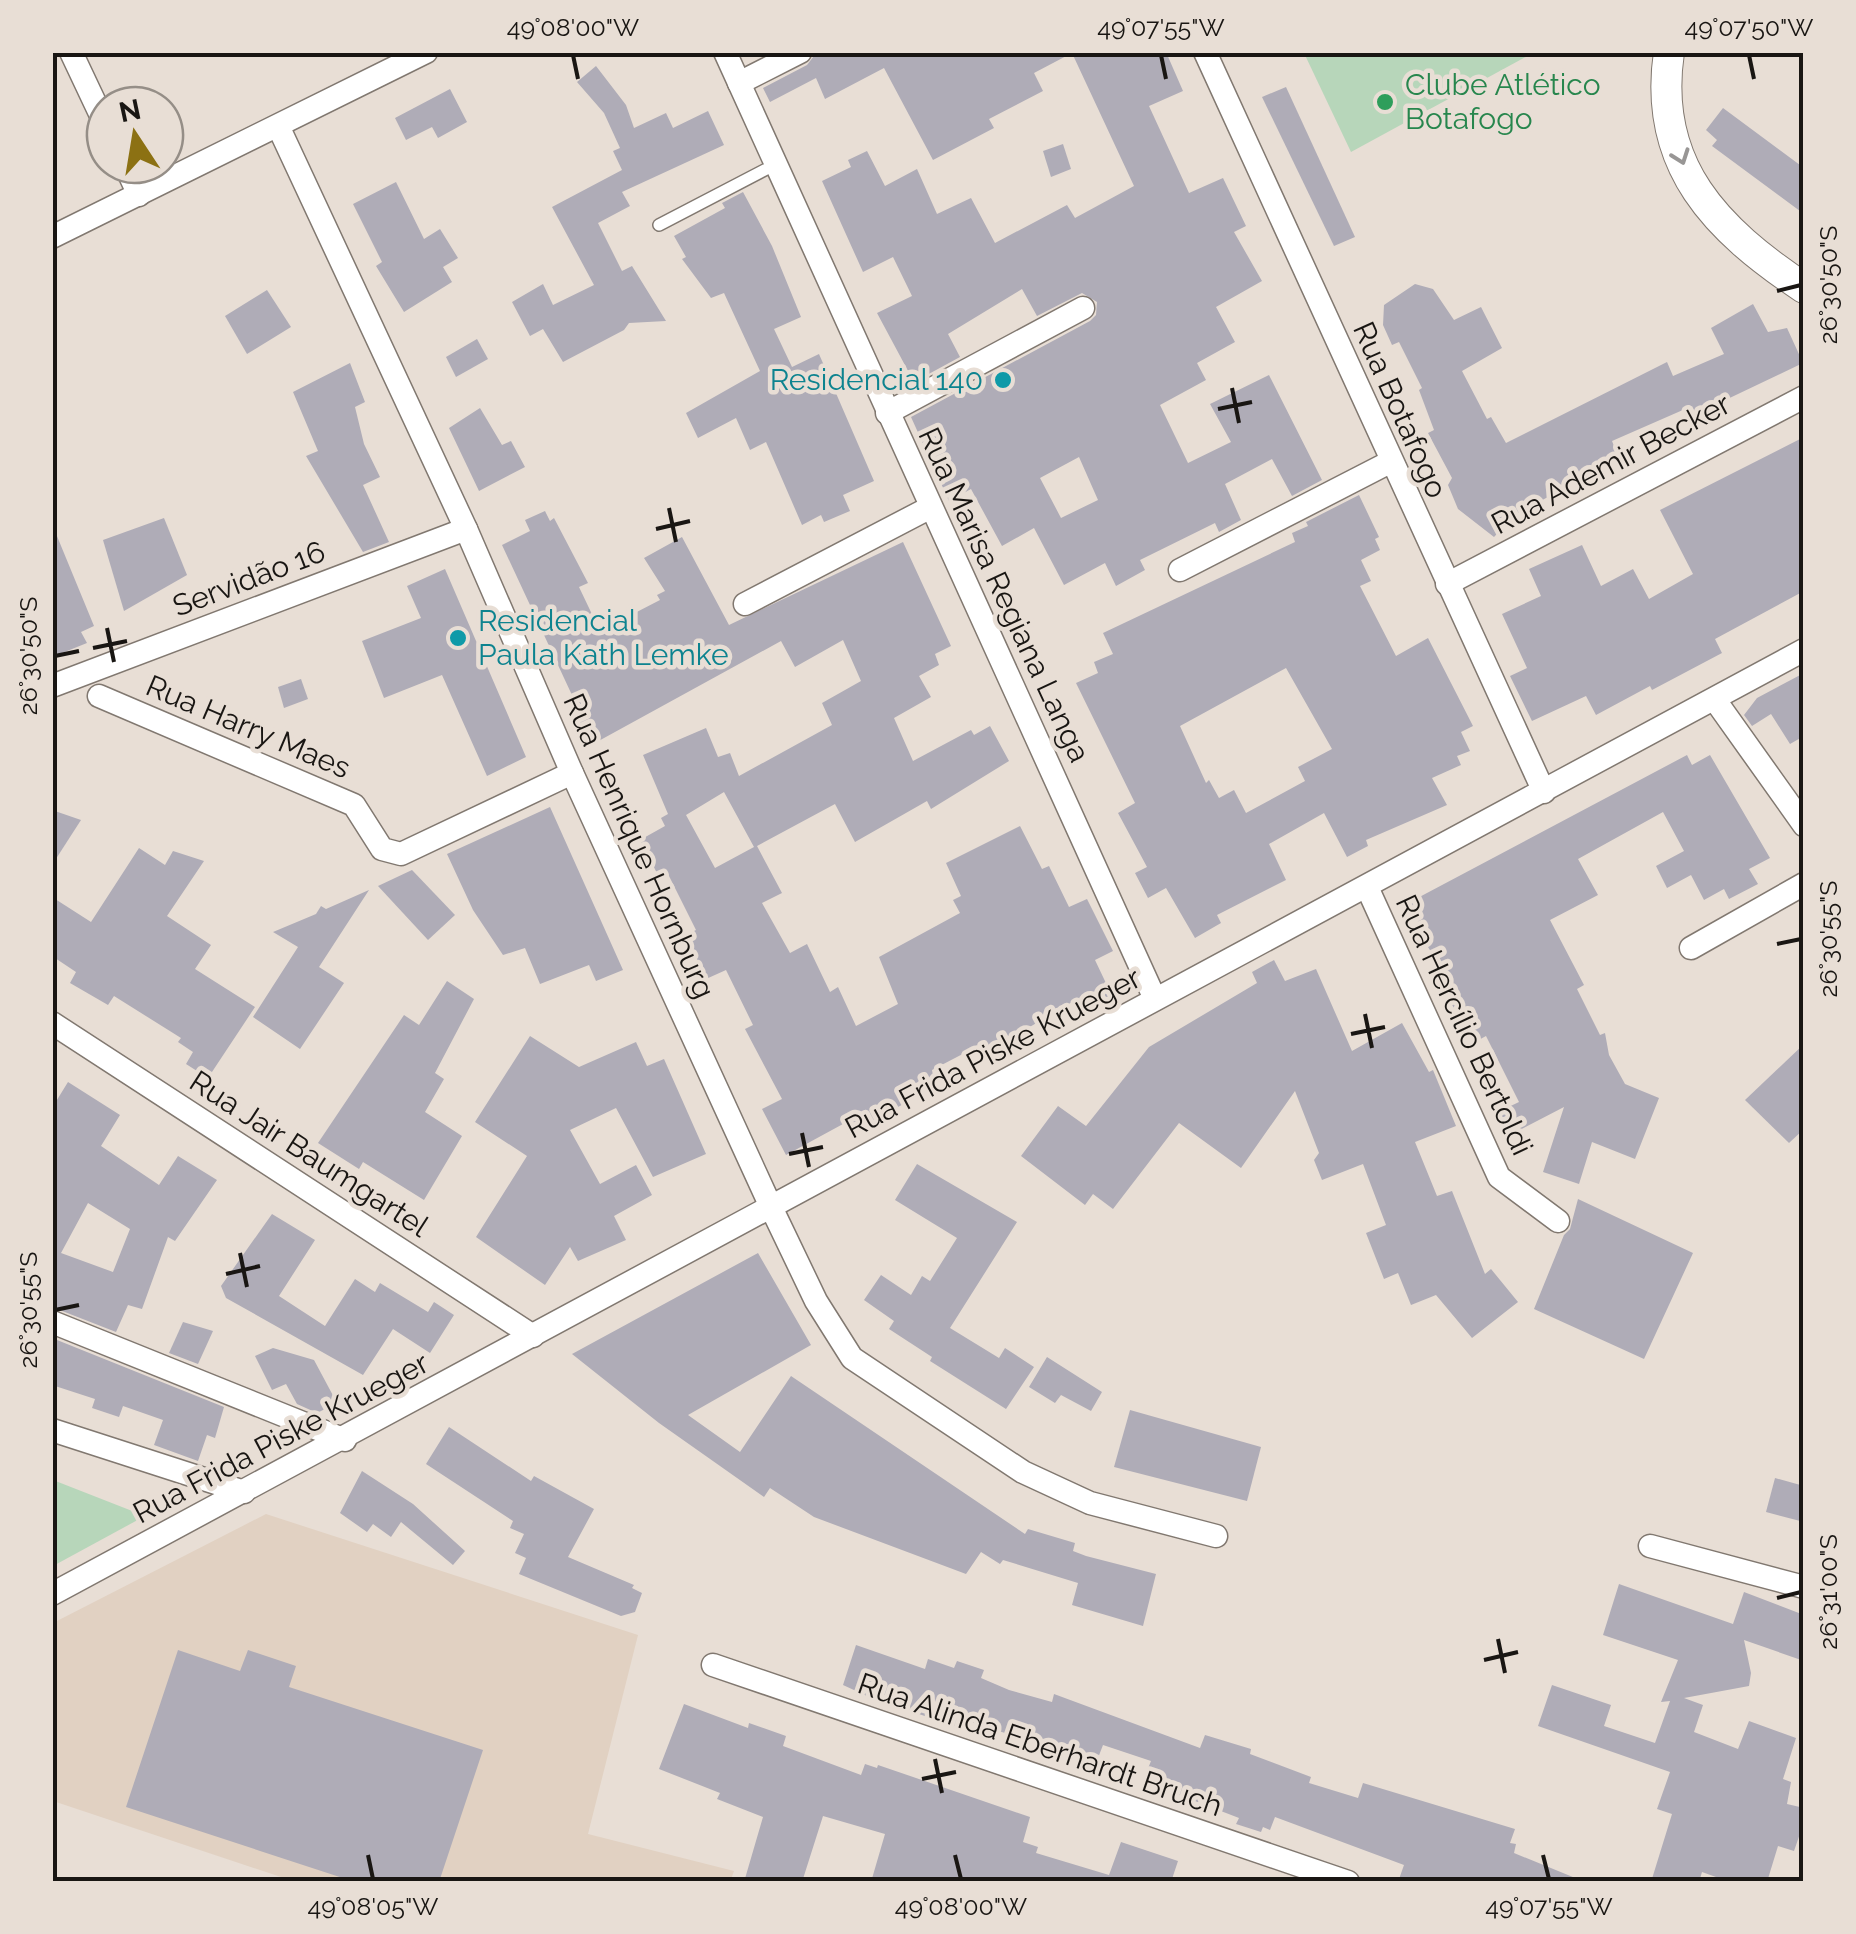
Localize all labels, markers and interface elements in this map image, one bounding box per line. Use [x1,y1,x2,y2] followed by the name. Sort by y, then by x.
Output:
[507,12,639,42] text: 49°08'00"W
[1097,12,1225,42] text: 49°07'55"W
[1685,12,1813,42] text: 49°07'50"W
[1405,67,1601,136] place label: Clube Atlético Botafogo
[85,85,185,185] north arrow
[1374,91,1396,113] marker: Clube Atlético Botafogo
[116,93,144,129] text: N
[1669,147,1690,164] one-way arrow
[1813,226,1843,344] text: 26°30'50"S
[1346,316,1455,503] street label: Rua Botafogo
[770,362,983,397] place label: Residencial 140
[992,369,1014,391] marker: Residencial 140
[1485,386,1736,541] street label: Rua Ademir Becker
[911,422,1097,768] street label: Rua Marisa Regiana Langa
[168,533,330,624] street label: Servidão 16
[13,597,43,715] text: 26°30'50"S
[478,603,729,672] place label: Residencial Paula Kath Lemke
[447,627,469,649] marker: Residencial Paula Kath Lemke
[141,668,356,785] street label: Rua Harry Maes
[556,688,722,1003] street label: Rua Henrique Hornburg
[1813,880,1843,998] text: 26°30'55"S
[1389,889,1540,1160] street label: Rua Hercílio Bertoldi
[839,960,1147,1145] street label: Rua Frida Piske Krueger
[183,1063,436,1244] street label: Rua Jair Baumgartel
[13,1251,43,1369] text: 26°30'55"S
[127,1345,435,1530] street label: Rua Frida Piske Krueger
[1813,1534,1843,1650] text: 26°31'00"S
[853,1666,1227,1823] street label: Rua Alinda Eberhardt Bruch
[308,1891,438,1921] text: 49°08'05"W
[895,1891,1027,1921] text: 49°08'00"W
[1485,1891,1613,1921] text: 49°07'55"W

